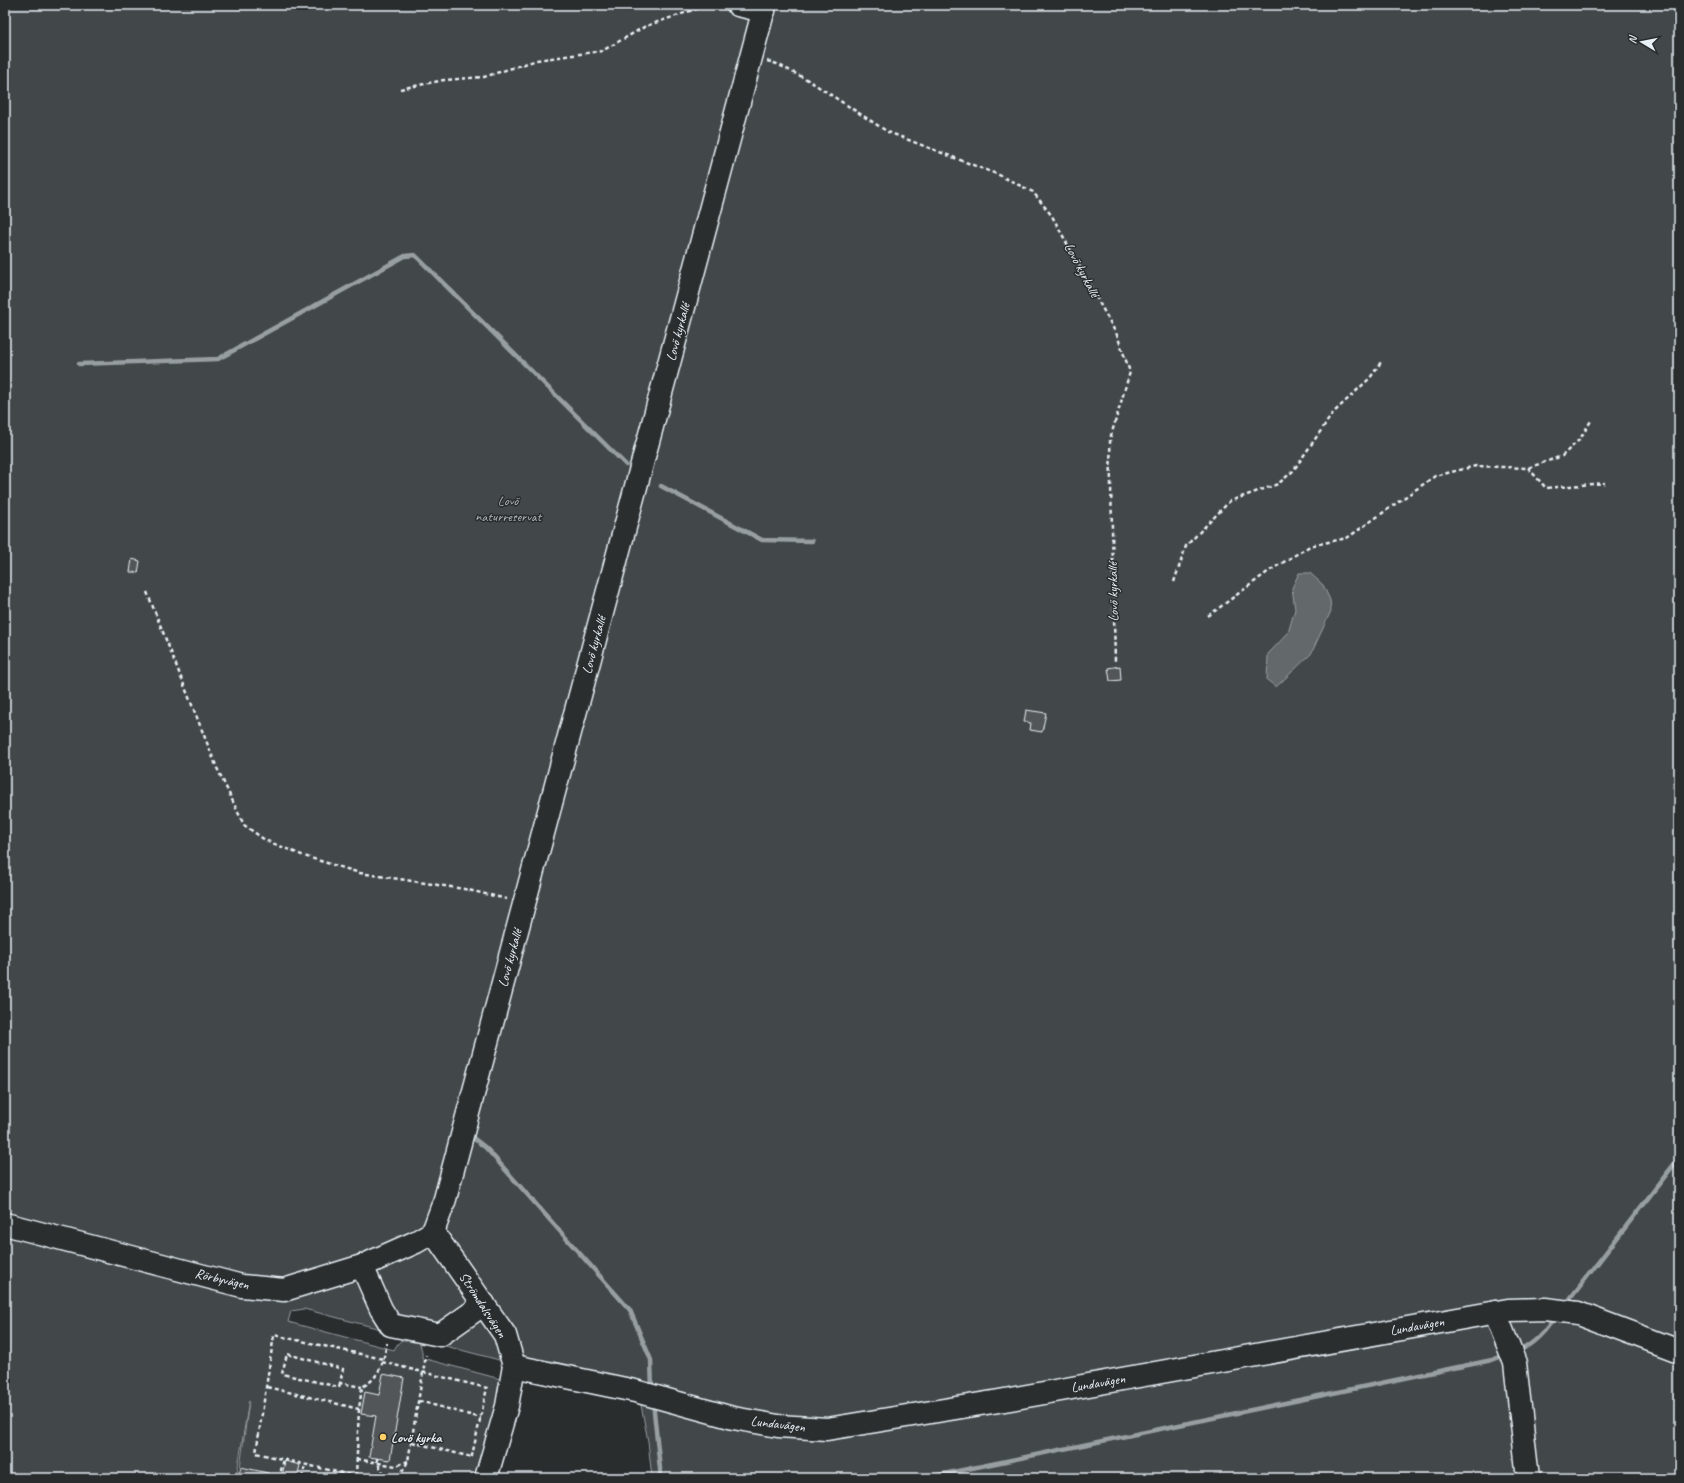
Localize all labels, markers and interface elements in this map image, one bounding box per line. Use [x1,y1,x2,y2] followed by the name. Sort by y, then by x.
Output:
[1622,22,1662,62] north arrow
[1625,34,1640,45] text: N
[1061,240,1105,302] street label: Lovö kyrkallé
[662,299,695,363] street label: Lovö kyrkallé
[475,492,542,525] park label: Lovö naturreservat
[1104,560,1122,622] street label: Lovö kyrkallé
[578,612,611,676] street label: Lovö kyrkallé
[494,925,527,989] street label: Lovö kyrkallé
[193,1265,251,1294] street label: Rörbyvägen
[455,1269,511,1342] street label: Strömdalsvägen
[1389,1313,1446,1339] street label: Lundavägen
[1070,1370,1127,1396] street label: Lundavägen
[750,1412,807,1436] street label: Lundavägen
[391,1429,443,1446] place label: Lovö kyrka
[378,1432,388,1442] marker: Lovö kyrka

